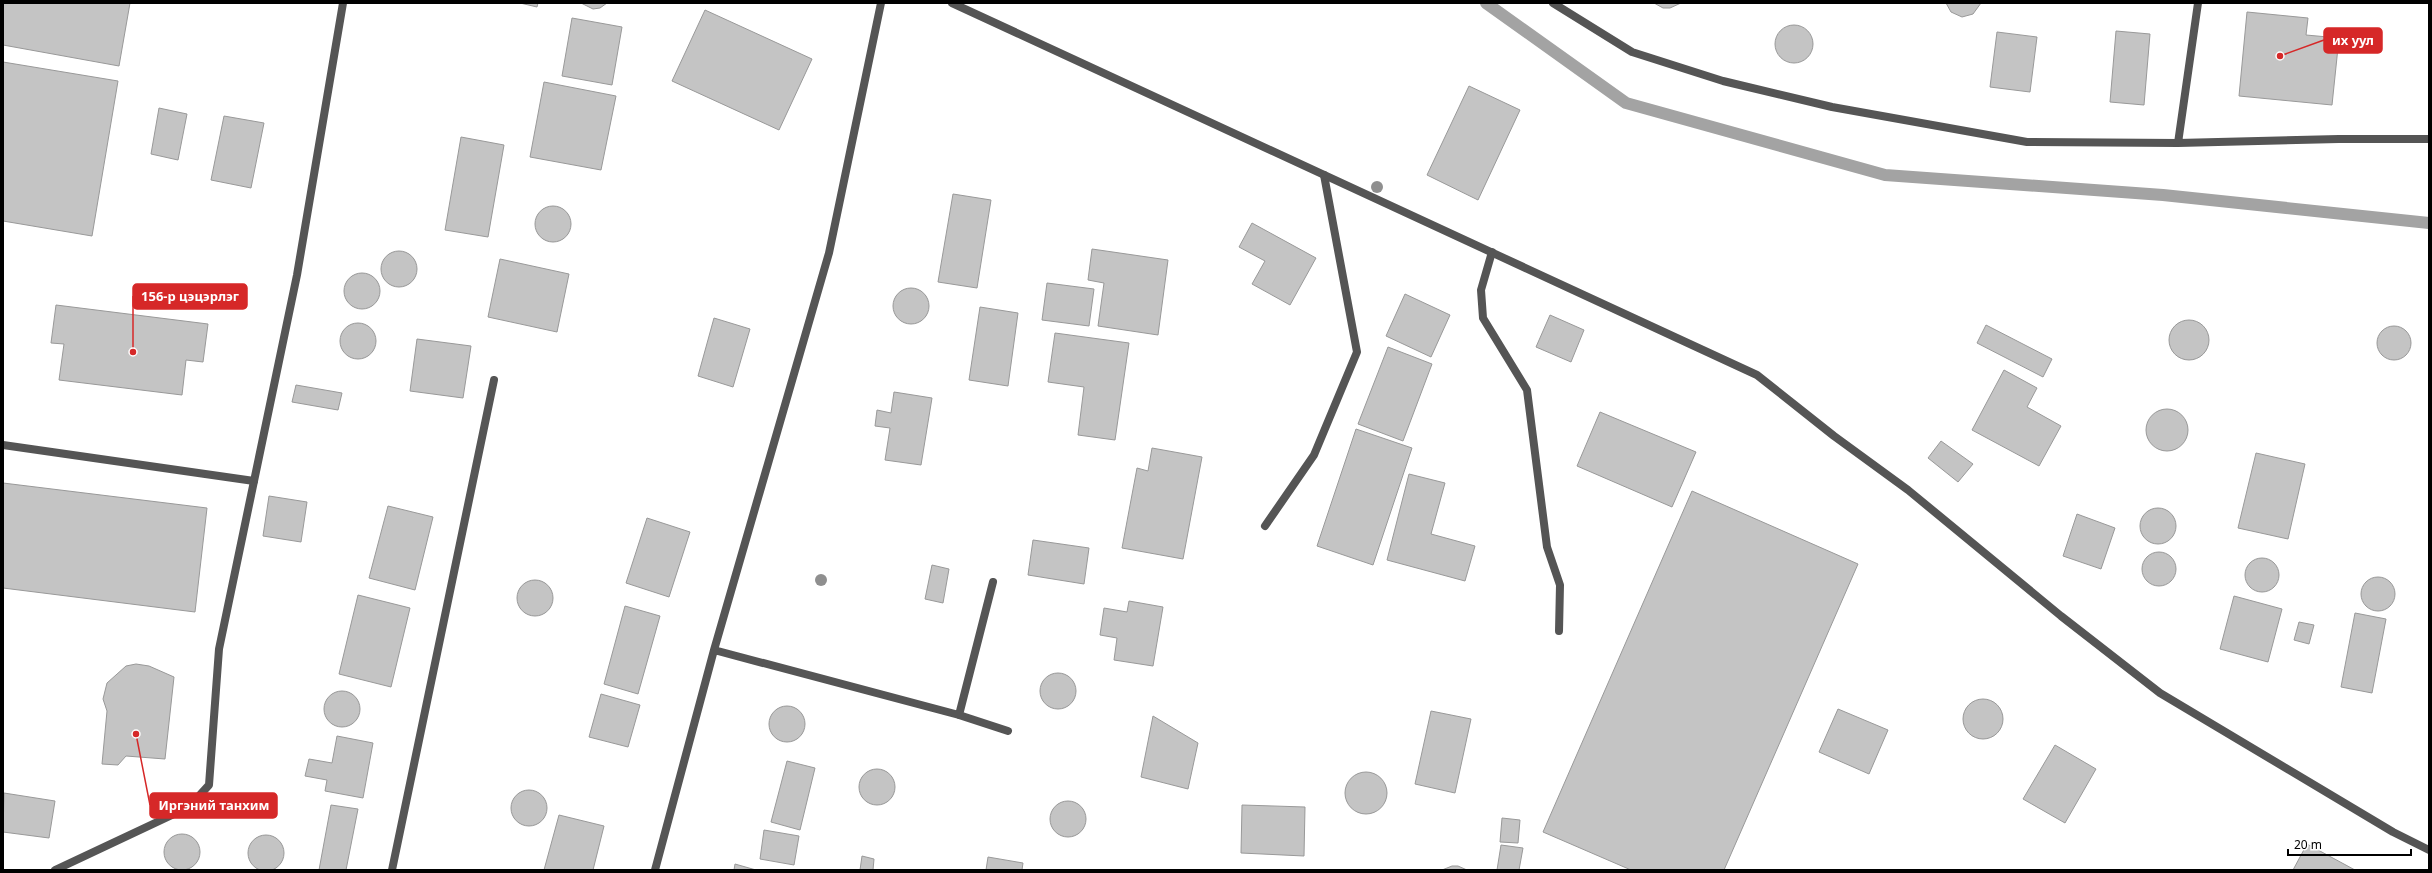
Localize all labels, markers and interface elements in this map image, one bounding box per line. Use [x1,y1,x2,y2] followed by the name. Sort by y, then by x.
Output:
[2324,28,2382,53] callout: их уул
[2332,31,2374,49] text: их уул
[133,284,247,309] callout: 156-р цэцэрлэг
[141,287,239,305] text: 156-р цэцэрлэг
[150,793,277,818] callout: Иргэний танхим
[159,796,269,814] text: Иргэний танхим
[2288,831,2411,857] scale bar
[2294,836,2322,853] text: 20 m

